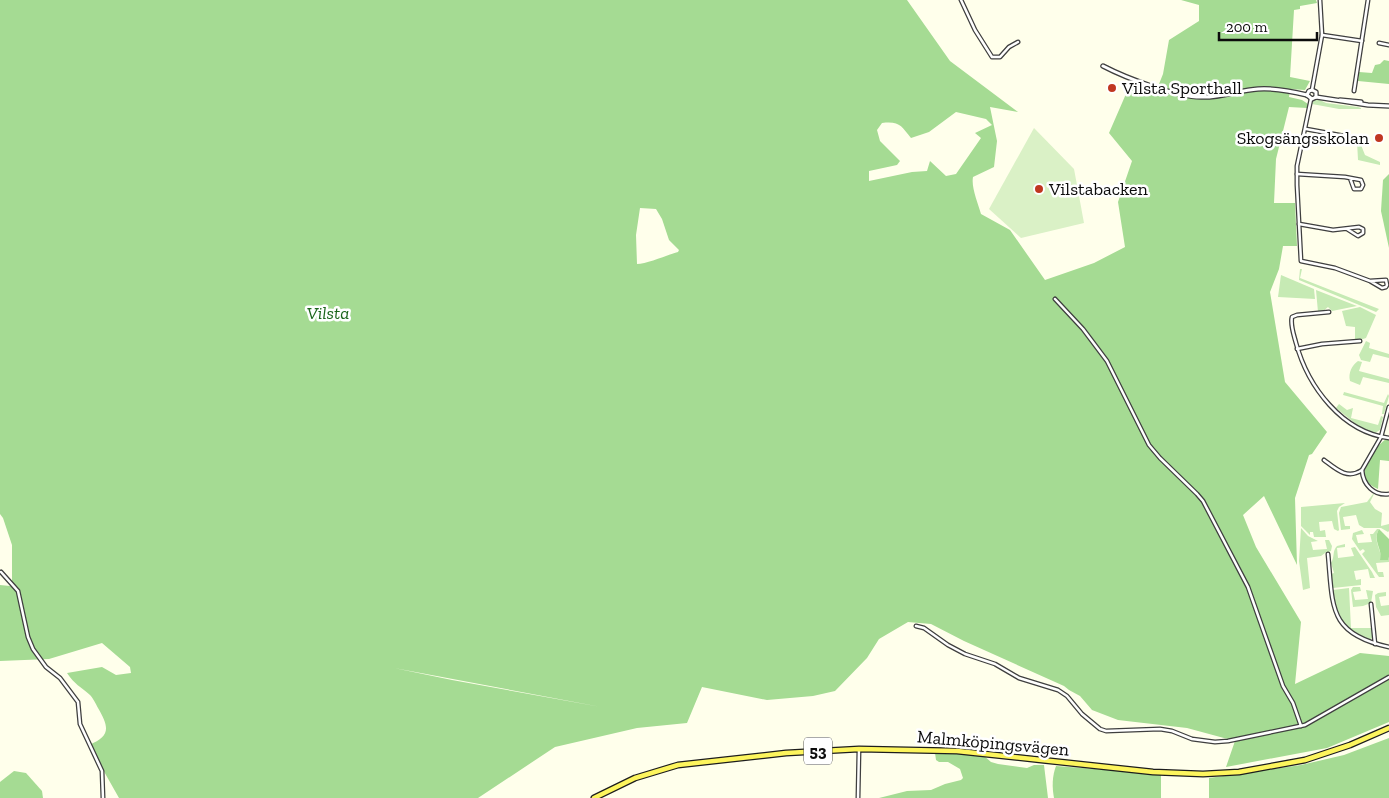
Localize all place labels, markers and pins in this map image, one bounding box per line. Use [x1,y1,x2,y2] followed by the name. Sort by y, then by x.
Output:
[1121,77,1242,99] place label: Vilsta Sporthall
[1106,82,1118,94] marker: Vilsta Sporthall
[1237,127,1370,149] place label: Skogsängsskolan
[1373,132,1385,144] marker: Skogsängsskolan
[1048,178,1149,200] place label: Vilstabacken
[1033,183,1045,195] marker: Vilstabacken

